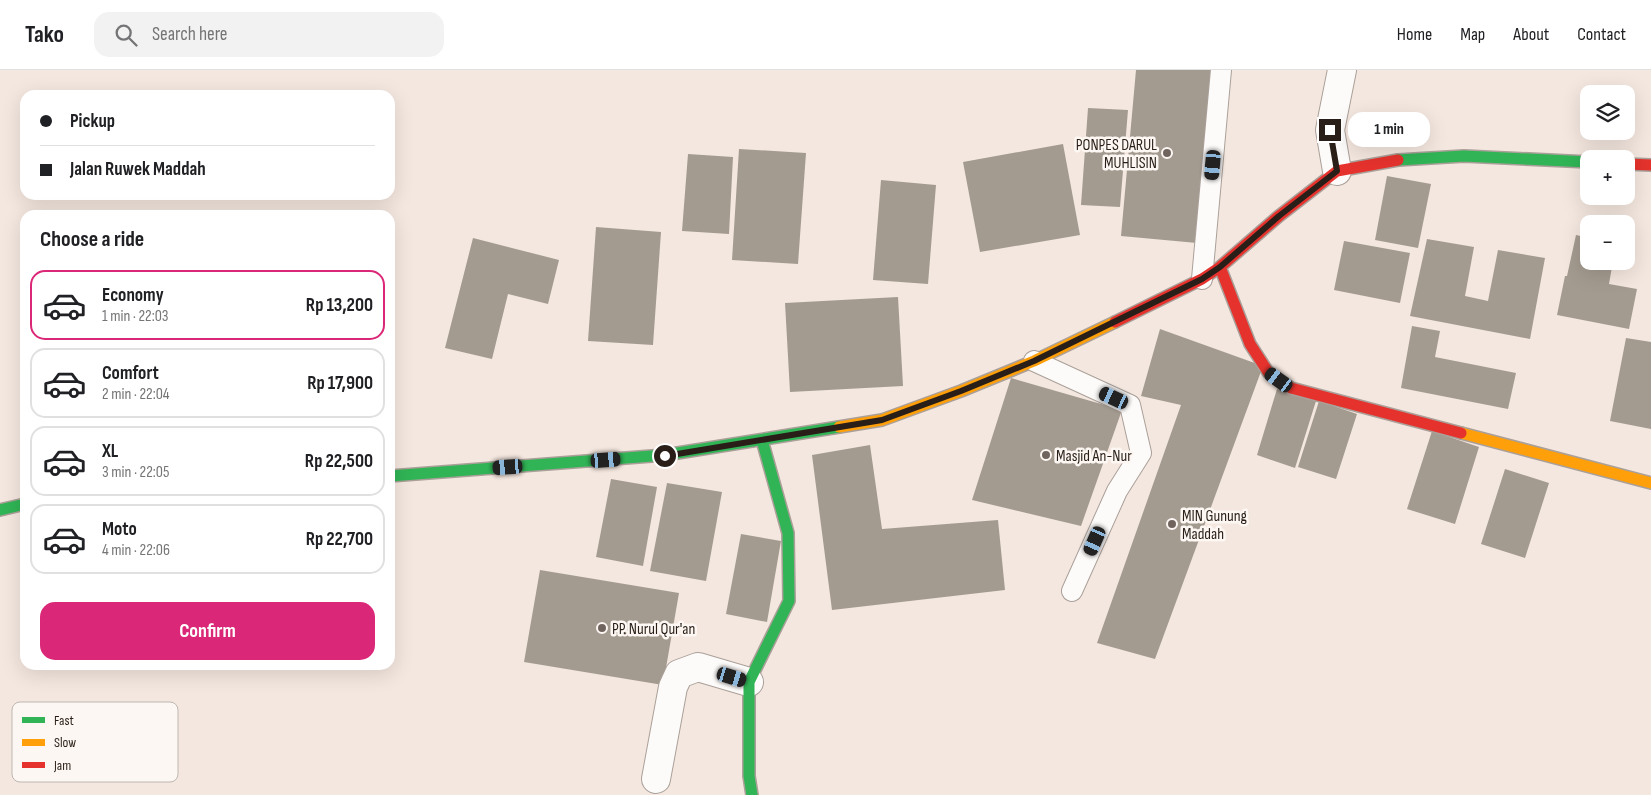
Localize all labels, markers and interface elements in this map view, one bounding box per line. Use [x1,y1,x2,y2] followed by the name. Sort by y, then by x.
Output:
[94,12,444,57] search box
[25,20,64,49] text: Tako
[112,21,140,49] icon: search
[152,23,228,46] text: Search here
[1397,24,1432,45] text: Home
[1460,24,1485,45] text: Map
[1513,24,1549,45] text: About
[1577,24,1626,45] text: Contact
[1580,85,1635,270] map controls
[1580,85,1635,140] button: layers
[70,110,115,133] text: Pickup
[1348,112,1430,148] callout: 1 min
[1319,119,1341,141] route end
[1374,120,1404,139] text: 1 min
[1076,136,1157,173] place label: PONPES DARUL MUHLISIN
[1161,147,1173,159] marker: PONPES DARUL MUHLISIN
[1204,149,1221,181] car
[1580,150,1635,205] button: +
[70,158,206,181] text: Jalan Ruwek Maddah
[1580,215,1635,270] button: −
[40,226,144,253] text: Choose a ride
[42,283,87,328] icon: car
[102,284,164,307] text: Economy
[306,294,373,317] text: Rp 13,200
[102,307,169,326] text: 1 min · 22:03
[42,361,87,406] icon: car
[102,362,159,385] text: Comfort
[1262,365,1295,395] car
[307,372,373,395] text: Rp 17,900
[102,385,170,404] text: 2 min · 22:04
[1097,385,1130,411] car
[42,439,87,484] icon: car
[102,440,118,463] text: XL
[654,445,676,467] route start
[1056,447,1132,466] place label: Masjid An-Nur
[1040,449,1052,461] marker: Masjid An-Nur
[305,450,373,473] text: Rp 22,500
[590,451,621,469] car
[492,458,523,476] car
[102,463,169,482] text: 3 min · 22:05
[1182,507,1247,544] place label: MIN Gunung Maddah
[42,517,87,562] icon: car
[102,518,137,541] text: Moto
[1166,518,1178,530] marker: MIN Gunung Maddah
[1082,524,1107,558] car
[306,528,373,551] text: Rp 22,700
[102,541,170,560] text: 4 min · 22:06
[40,602,375,660] button: Confirm
[612,620,695,639] place label: PP. Nurul Qur'an
[596,622,608,634] marker: PP. Nurul Qur'an
[715,665,748,689] car
[12,702,178,782] legend
[54,712,74,729] text: Fast
[54,734,76,751] text: Slow
[53,757,71,774] text: Jam

